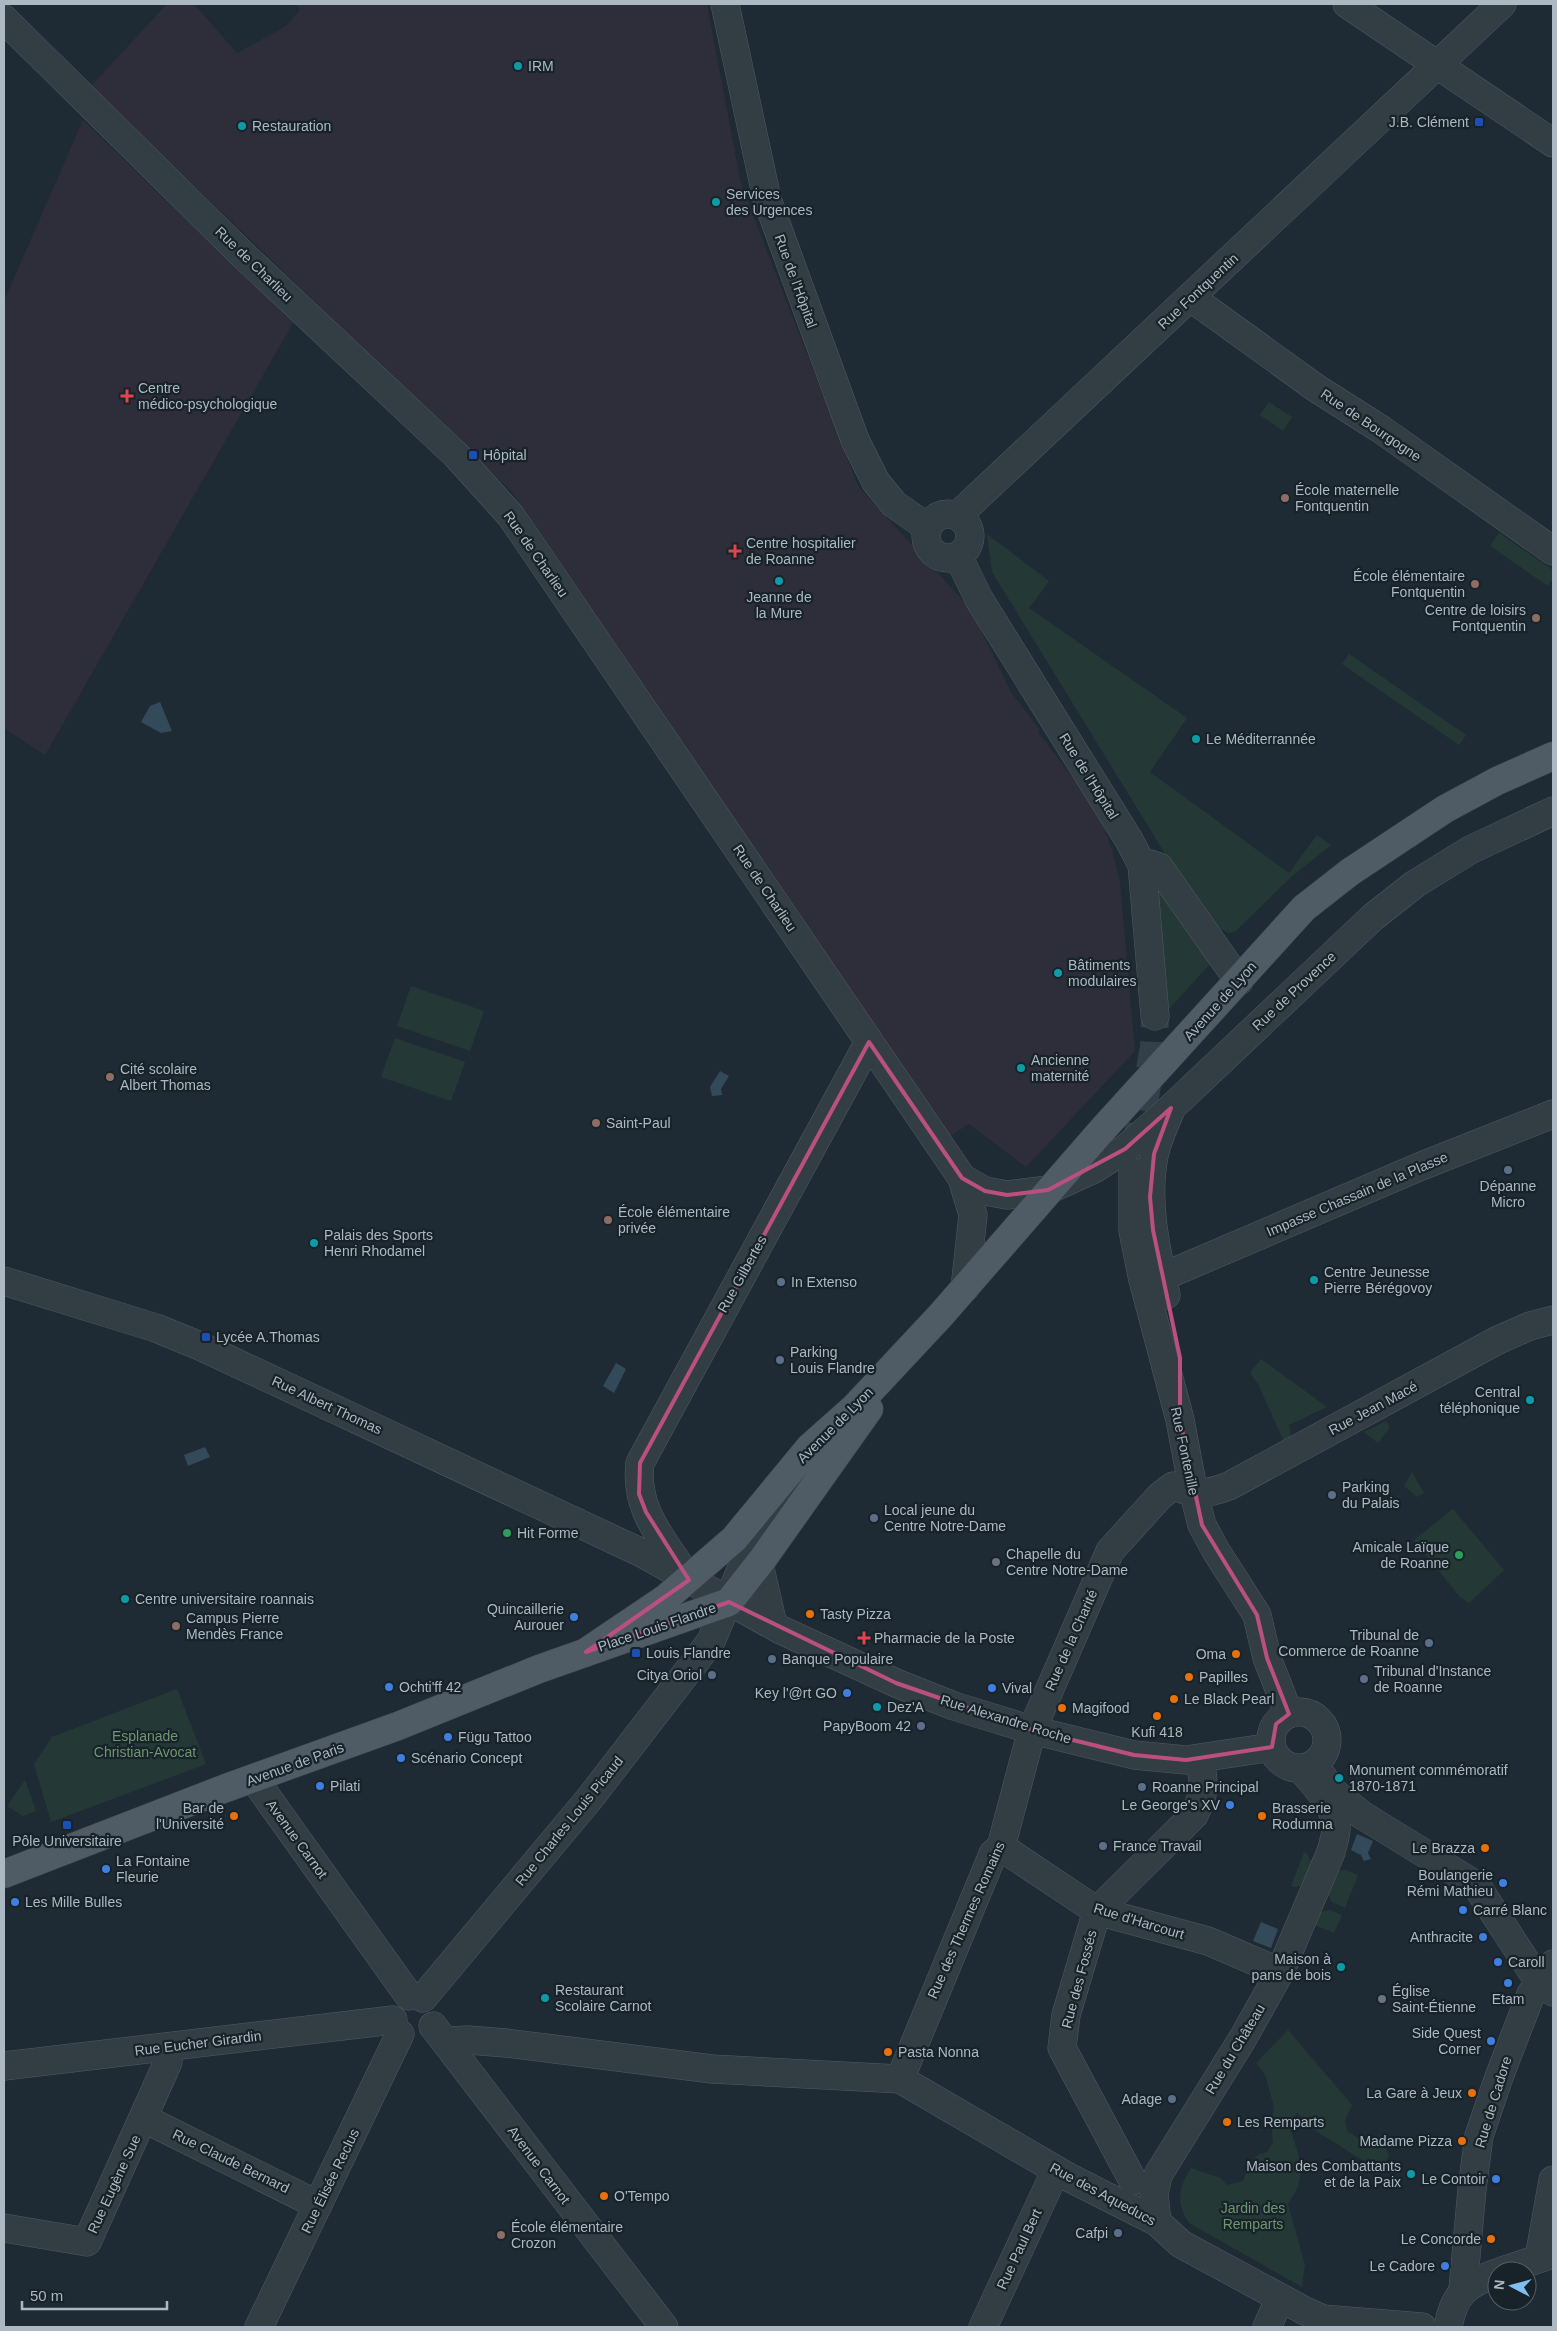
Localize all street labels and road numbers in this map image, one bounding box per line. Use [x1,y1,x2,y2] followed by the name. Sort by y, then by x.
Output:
[212,223,296,305] street label: Rue de Charlieu
[772,232,820,330] street label: Rue de l'Hôpital
[1155,250,1241,332] street label: Rue Fontquentin
[1318,386,1424,465] street label: Rue de Bourgogne
[500,508,572,600] street label: Rue de Charlieu
[1056,730,1122,822] street label: Rue de l'Hôpital
[730,842,800,934] street label: Rue de Charlieu
[1249,948,1339,1034] street label: Rue de Provence
[1180,958,1260,1044] street label: Avenue de Lyon
[1264,1148,1450,1240] street label: Impasse Chassain de la Plasse
[714,1233,770,1315] street label: Rue Gilbertes
[269,1372,385,1438] street label: Rue Albert Thomas
[1326,1378,1420,1438] street label: Rue Jean Macé
[794,1384,876,1466] street label: Avenue de Lyon
[1168,1405,1202,1497] street label: Rue Fontenille
[1042,1587,1101,1693] street label: Rue de la Charité
[596,1599,718,1655] street label: Place Louis Flandre
[939,1691,1074,1747] street label: Rue Alexandre Roche
[244,1739,346,1789] street label: Avenue de Paris
[512,1753,626,1889] street label: Rue Charles Louis Picaud
[263,1797,331,1881] street label: Avenue Carnot
[924,1839,1008,2001] street label: Rue des Thermes Romains
[1092,1900,1186,1942] street label: Rue d'Harcourt
[1058,1928,1100,2030] street label: Rue des Fossés
[1202,2001,1268,2097] street label: Rue du Château
[134,2027,262,2059] street label: Rue Eucher Girardin
[1471,2054,1515,2150] street label: Rue de Cadore
[505,2123,573,2207] street label: Avenue Carnot
[170,2126,292,2196] street label: Rue Claude Bernard
[298,2126,362,2236] street label: Rue Élisée Reclus
[84,2132,144,2236] street label: Rue Eugène Sue
[1047,2159,1159,2229] street label: Rue des Aqueducs
[993,2206,1045,2292] street label: Rue Paul Bert

